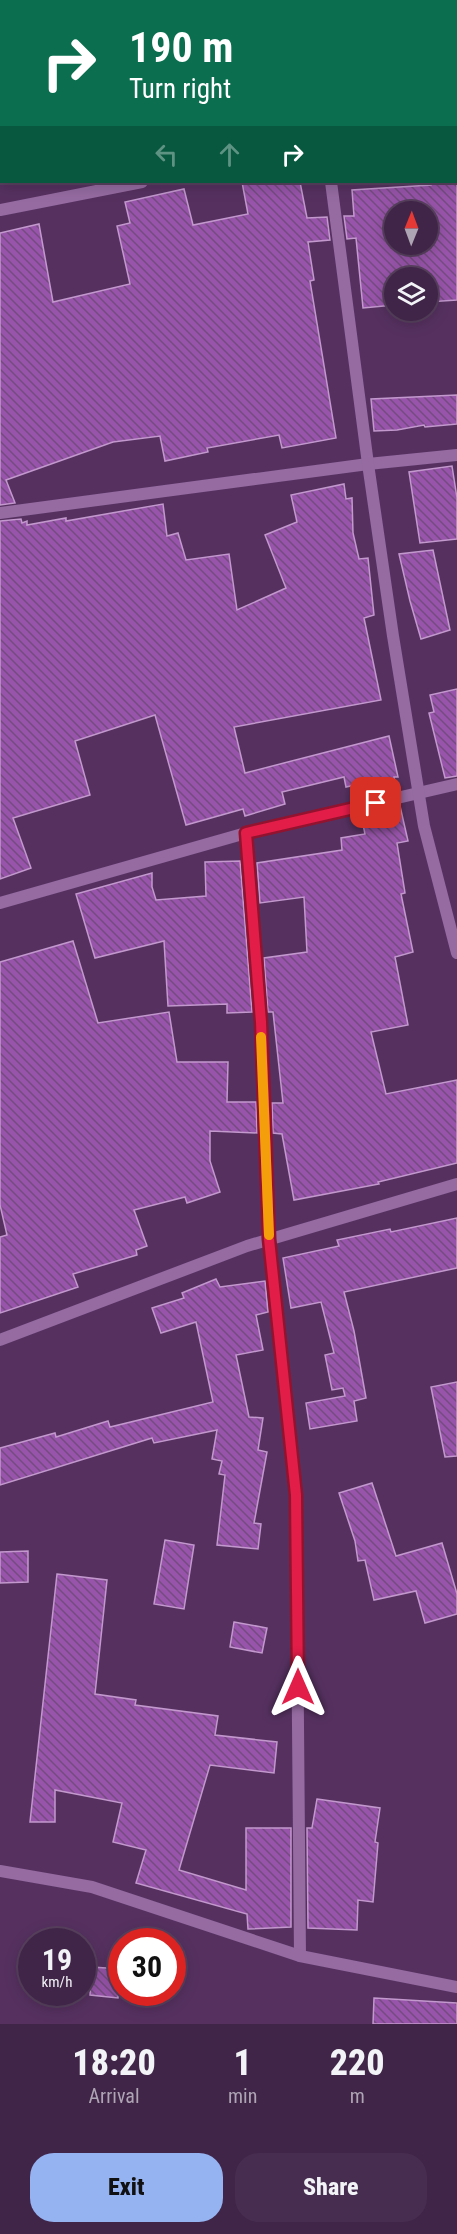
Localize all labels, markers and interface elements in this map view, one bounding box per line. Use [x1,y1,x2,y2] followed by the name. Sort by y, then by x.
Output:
[129,23,234,72] text: 190 m
[30,24,108,102] icon: right
[129,73,231,105] text: Turn right
[150,138,183,171] icon: left
[213,138,246,171] icon: ahead
[276,138,309,171] icon: right
[384,201,438,255] north arrow
[384,201,438,321] map controls
[384,267,438,321] button: layers
[350,777,401,828] pin
[359,786,392,819] icon: arrive
[266,1655,330,1719] position arrow
[108,1928,186,2006] speed limit sign: 30
[42,1942,72,1977] text: 19
[42,1973,72,1991] text: km/h
[72,2042,156,2084] text: 18:20
[234,2042,252,2084] text: 1
[330,2042,385,2084] text: 220
[89,2084,139,2108] text: Arrival
[228,2084,257,2108] text: min
[350,2084,365,2108] text: m
[30,2153,223,2222] button: Exit
[235,2153,427,2222] button: Share

